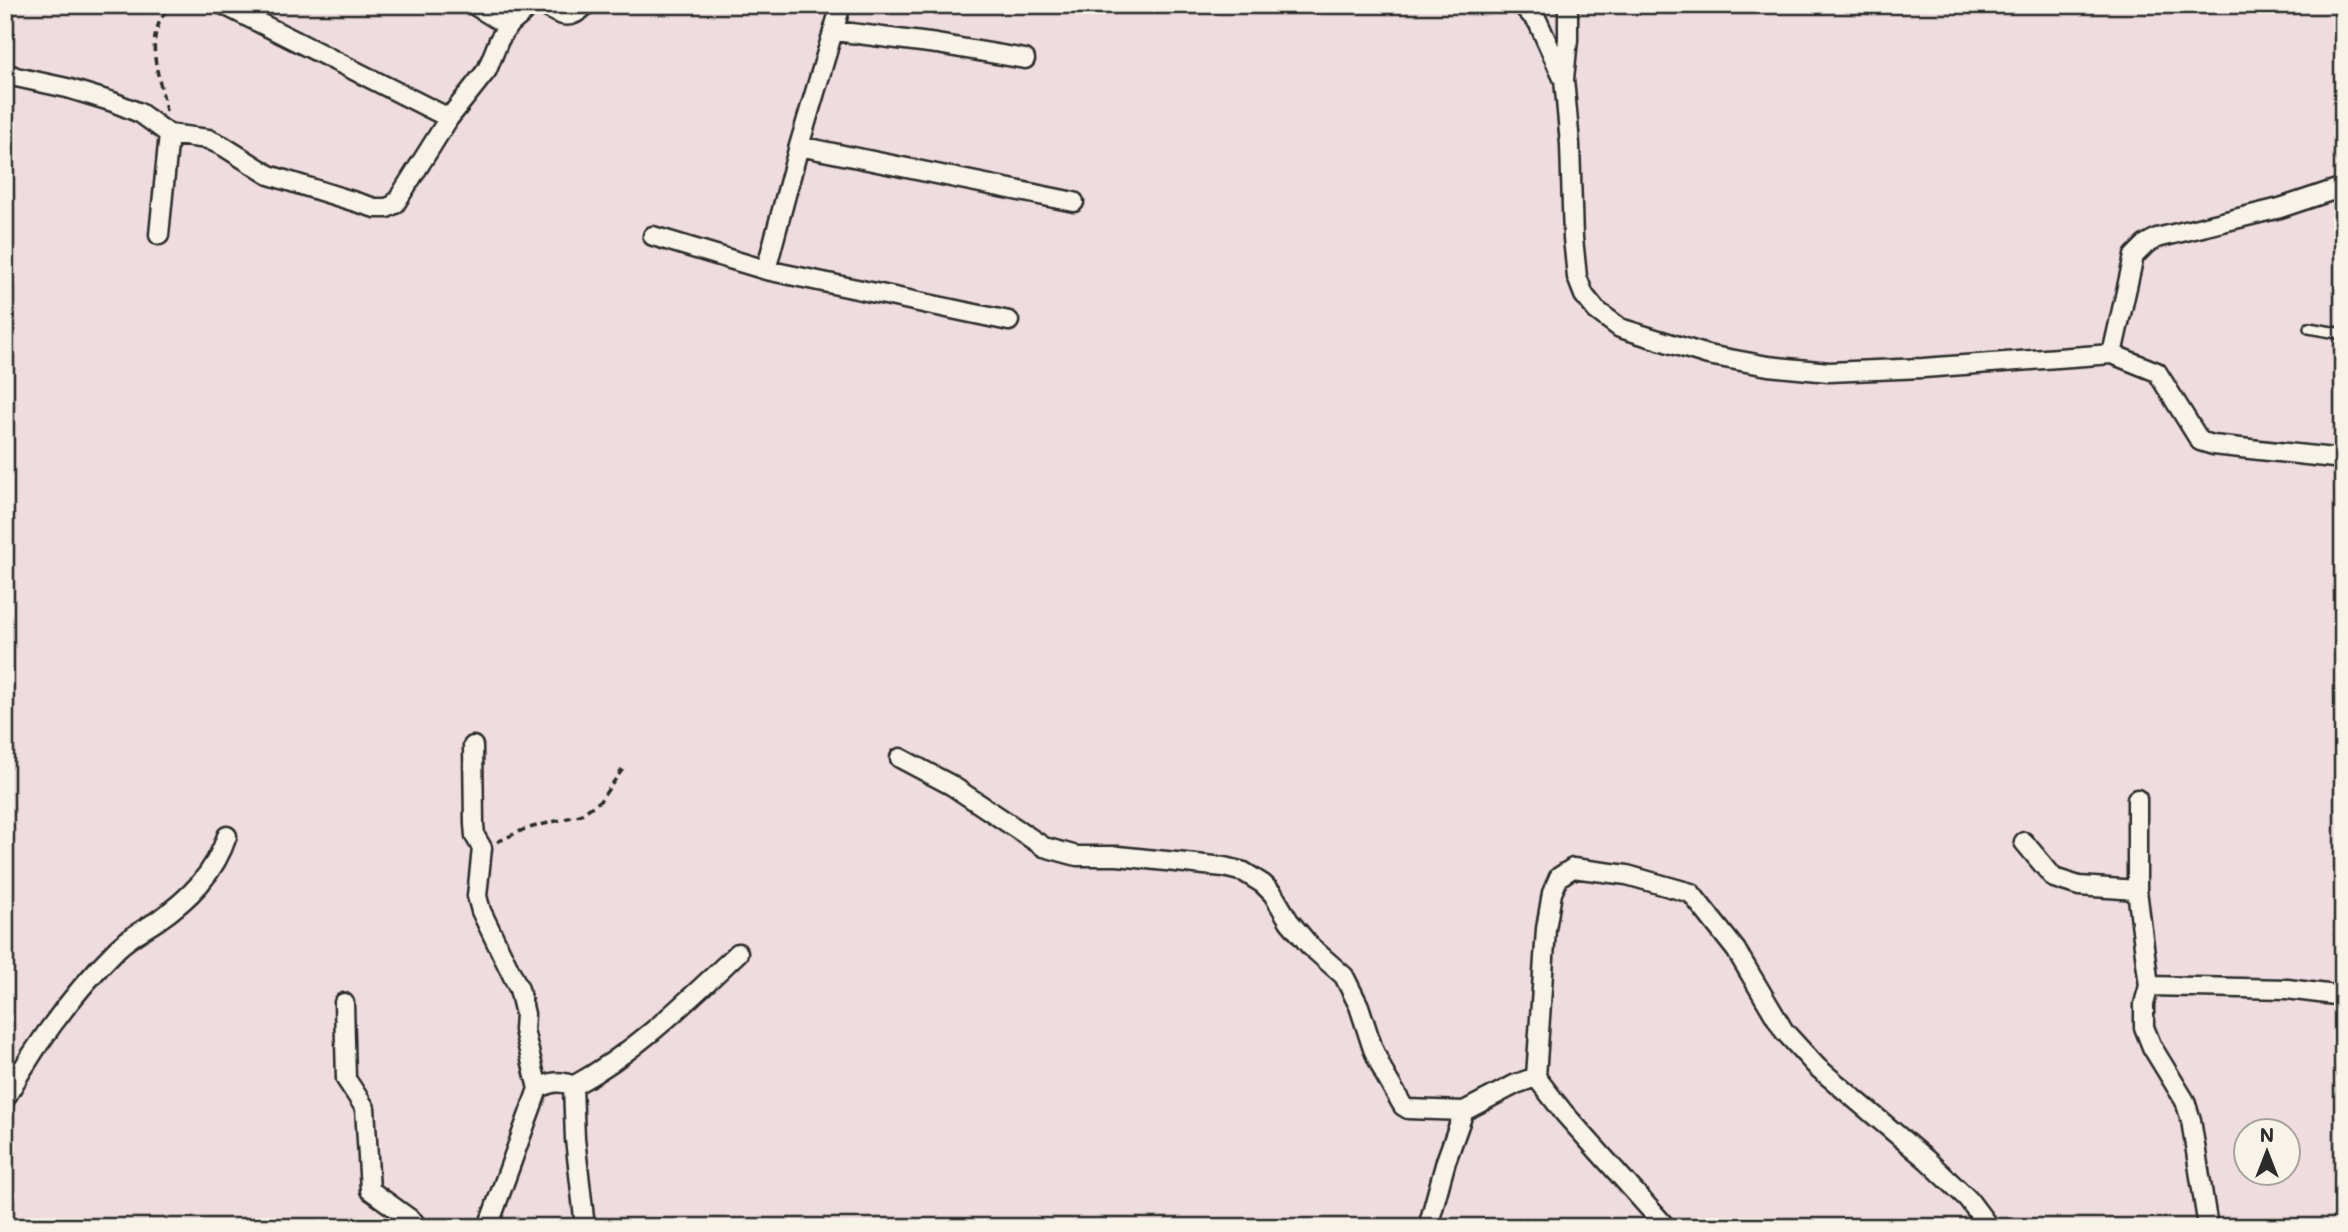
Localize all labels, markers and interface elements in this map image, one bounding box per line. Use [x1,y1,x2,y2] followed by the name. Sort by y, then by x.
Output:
[2232,1116,2302,1186] north arrow
[2260,1122,2274,1147] text: N

